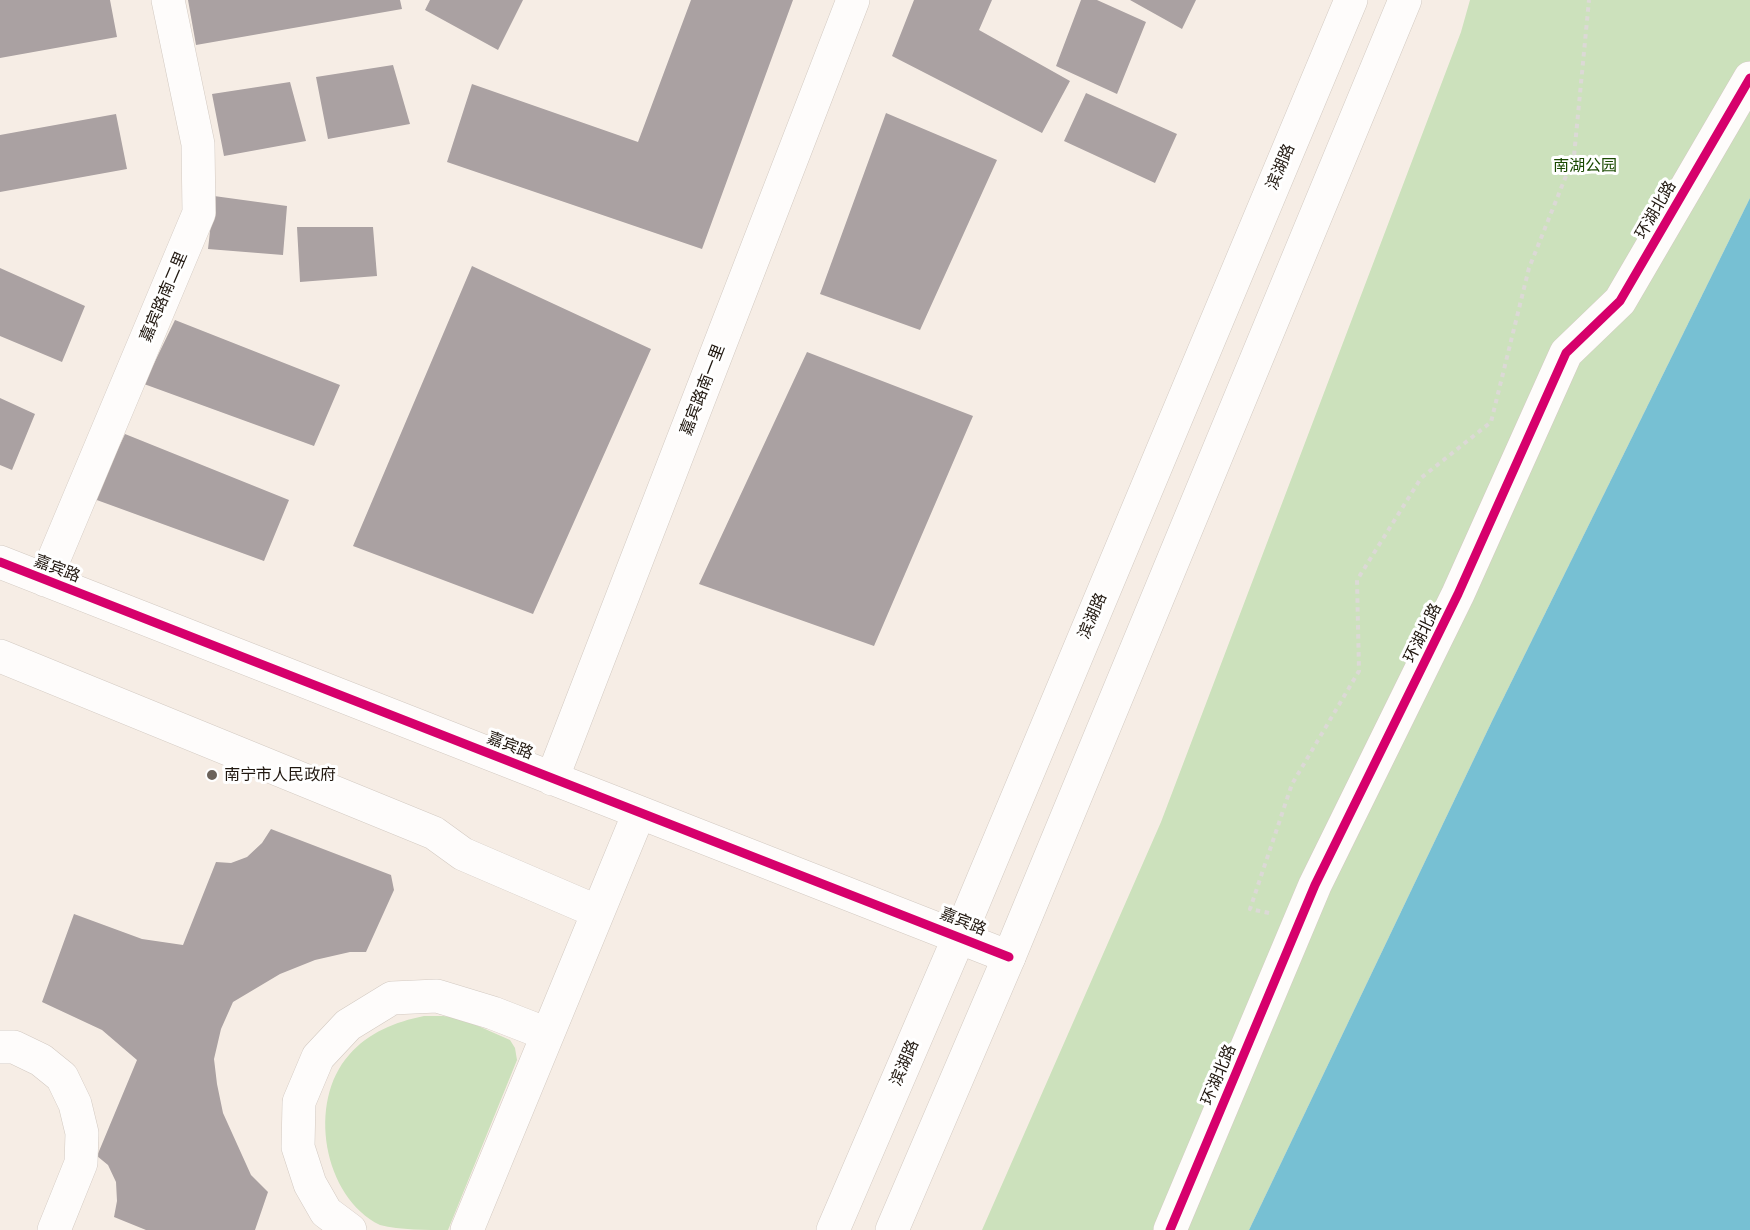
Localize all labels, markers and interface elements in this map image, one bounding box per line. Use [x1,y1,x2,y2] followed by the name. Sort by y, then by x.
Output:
[1263,141,1299,193] street label: 滨湖路
[1553,156,1617,176] park label: 南湖公园
[1632,177,1680,243] street label: 环湖北路
[136,249,192,345] street label: 嘉宾路南二里
[677,342,729,438] street label: 嘉宾路南一里
[31,551,83,587] street label: 嘉宾路
[1075,590,1111,642] street label: 滨湖路
[1400,600,1446,666] street label: 环湖北路
[484,728,536,764] street label: 嘉宾路
[224,765,336,785] place label: 南宁市人民政府
[205,768,219,782] marker: 南宁市人民政府
[937,904,989,940] street label: 嘉宾路
[887,1037,923,1089] street label: 滨湖路
[1198,1042,1240,1108] street label: 环湖北路

